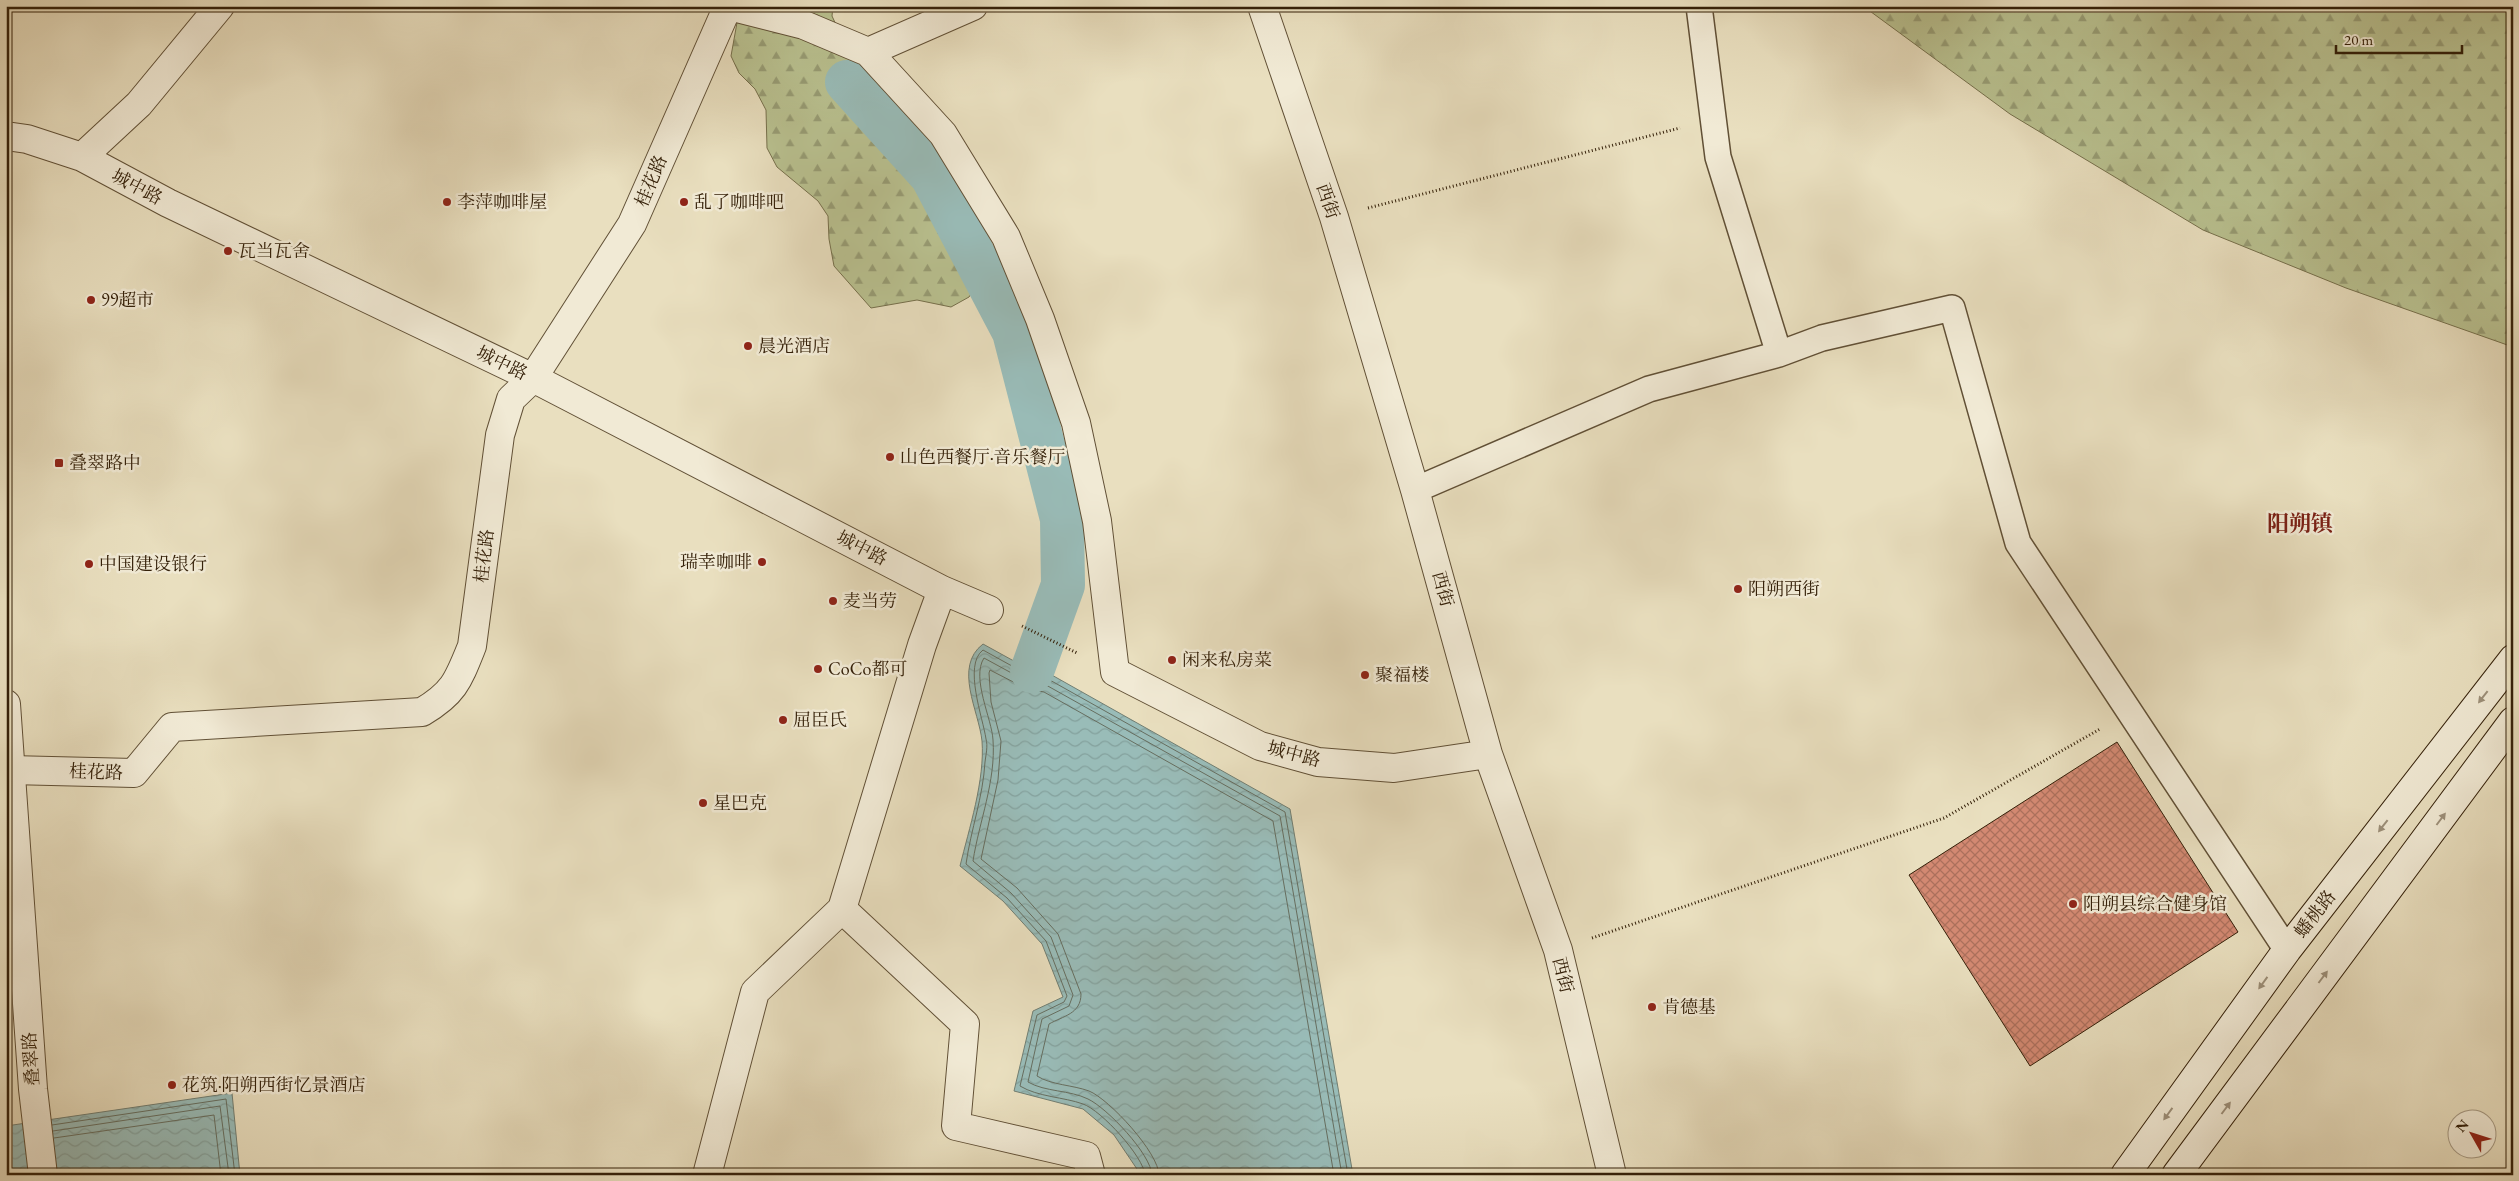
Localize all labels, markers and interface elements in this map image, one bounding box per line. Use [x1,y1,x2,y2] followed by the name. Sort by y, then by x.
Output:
[2336,22,2463,54] scale bar
[2344,30,2373,49] text: 20 m
[629,151,672,210] street label: 桂花路
[108,164,166,209] street label: 城中路
[1312,180,1345,222] street label: 西街
[457,190,547,213] place label: 李萍咖啡屋
[694,190,784,213] place label: 乱了咖啡吧
[441,196,453,208] marker: 李萍咖啡屋
[678,196,690,208] marker: 乱了咖啡吧
[238,239,310,262] place label: 瓦当瓦舍
[222,245,234,257] marker: 瓦当瓦舍
[101,288,154,311] place label: 99超市
[85,294,97,306] marker: 99超市
[758,334,830,357] place label: 晨光酒店
[473,340,532,385] street label: 城中路
[742,340,754,352] marker: 晨光酒店
[900,445,1066,468] place label: 山色西餐厅·音乐餐厅
[69,451,141,474] place label: 叠翠路中
[884,451,896,463] marker: 山色西餐厅·音乐餐厅
[53,457,65,469] marker: 叠翠路中
[2267,509,2333,538] district label: 阳朔镇
[833,525,892,570] street label: 城中路
[469,528,498,584] street label: 桂花路
[680,550,752,573] place label: 瑞幸咖啡
[99,552,207,575] place label: 中国建设银行
[756,556,768,568] marker: 瑞幸咖啡
[83,558,95,570] marker: 中国建设银行
[1428,569,1459,609] street label: 西街
[1748,577,1820,600] place label: 阳朔西街
[1732,583,1744,595] marker: 阳朔西街
[843,589,897,612] place label: 麦当劳
[827,595,839,607] marker: 麦当劳
[1182,648,1272,671] place label: 闲来私房菜
[1166,654,1178,666] marker: 闲来私房菜
[828,657,907,680] place label: CoCo都可
[812,663,824,675] marker: CoCo都可
[1375,663,1429,686] place label: 聚福楼
[1359,669,1371,681] marker: 聚福楼
[2477,691,2488,704] one-way arrow
[793,708,847,731] place label: 屈臣氏
[777,714,789,726] marker: 屈臣氏
[1265,735,1323,772] street label: 城中路
[69,759,123,784] street label: 桂花路
[713,791,767,814] place label: 星巴克
[697,797,709,809] marker: 星巴克
[2435,813,2446,826] one-way arrow
[2378,819,2389,832] one-way arrow
[2289,885,2340,942] street label: 蟠桃路
[2083,892,2227,915] place label: 阳朔县综合健身馆
[2067,898,2079,910] marker: 阳朔县综合健身馆
[1548,955,1579,995] street label: 西街
[2318,970,2328,984] one-way arrow
[2258,976,2268,990] one-way arrow
[1662,995,1716,1018] place label: 肯德基
[1646,1001,1658,1013] marker: 肯德基
[17,1031,44,1087] street label: 叠翠路
[182,1073,366,1096] place label: 花筑·阳朔西街忆景酒店
[166,1079,178,1091] marker: 花筑·阳朔西街忆景酒店
[2221,1101,2231,1115] one-way arrow
[2163,1108,2173,1121] one-way arrow
[2446,1108,2496,1158] north arrow
[2451,1115,2473,1136] text: N

